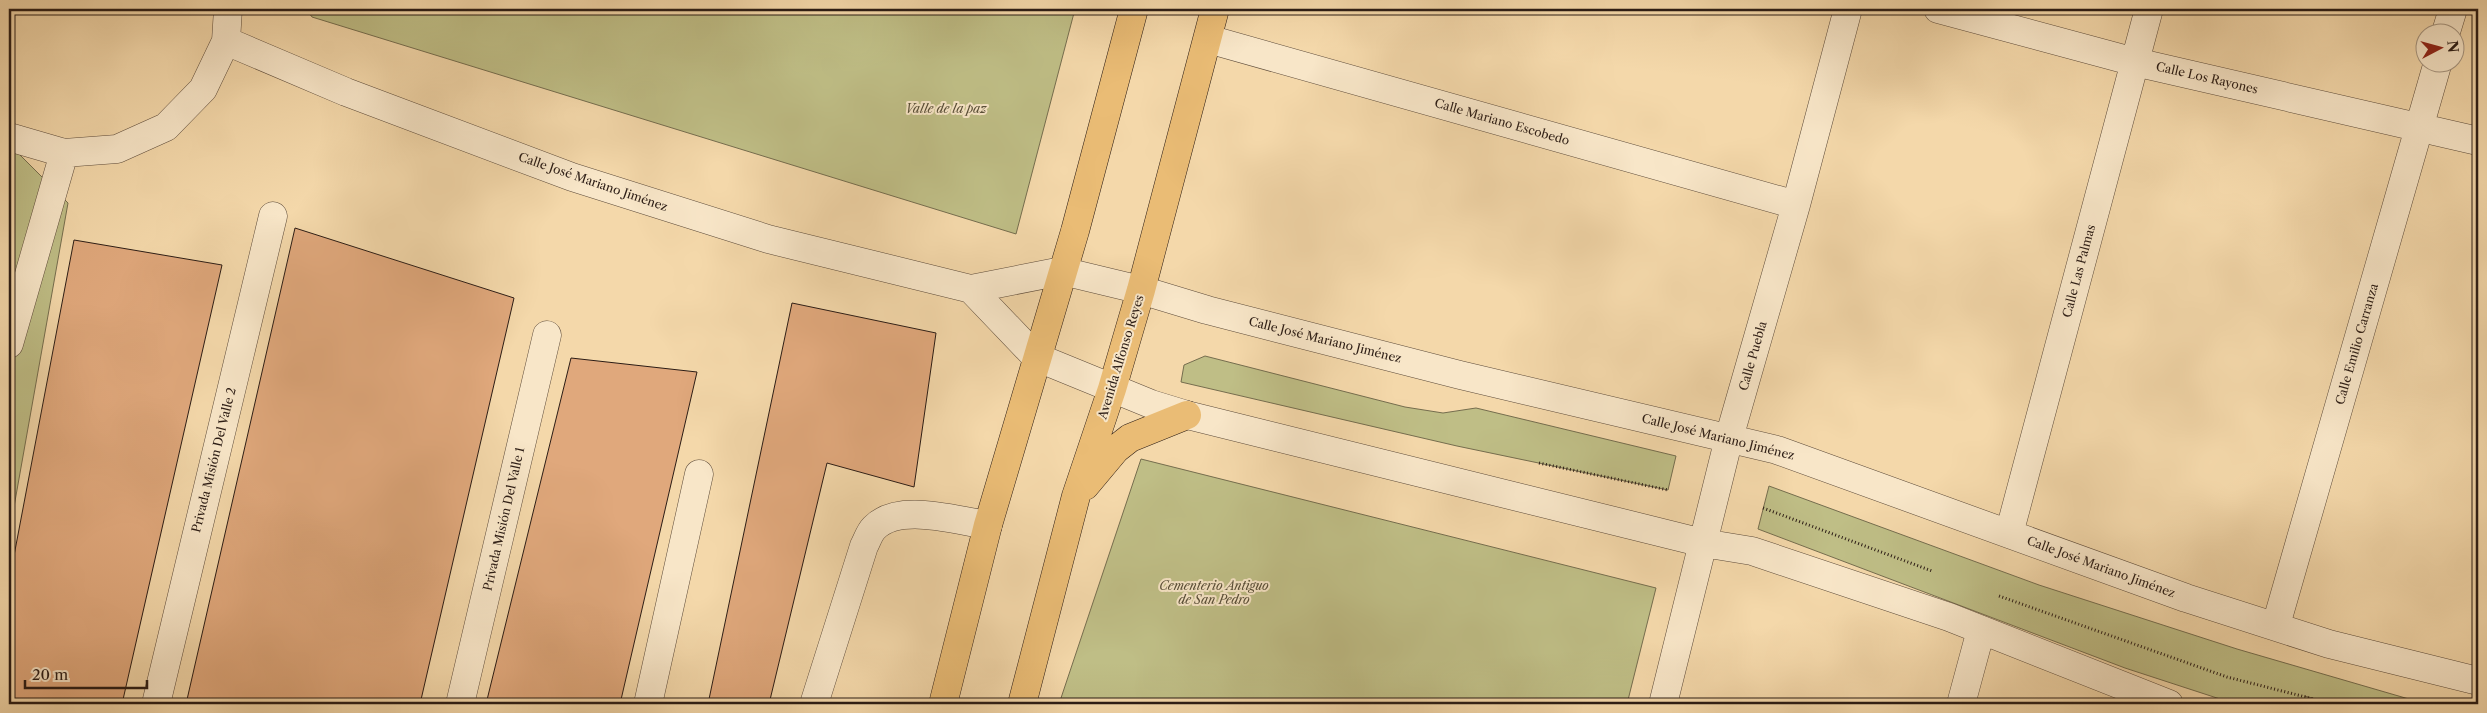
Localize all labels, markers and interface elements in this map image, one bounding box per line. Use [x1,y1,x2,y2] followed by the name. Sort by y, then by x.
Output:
[2414,22,2464,72] north arrow
[2443,40,2463,54] text: N
[2155,58,2260,97] street label: Calle Los Rayones
[1433,95,1571,148] street label: Calle Mariano Escobedo
[905,101,987,116] park label: Valle de la paz
[517,149,670,214] street label: Calle José Mariano Jiménez
[2059,223,2098,319] street label: Calle Las Palmas
[2332,281,2381,406] street label: Calle Emilio Carranza
[1094,293,1147,422] street label: Avenida Alfonso Reyes
[1247,313,1403,366] street label: Calle José Mariano Jiménez
[1735,319,1770,392] street label: Calle Puebla
[188,386,239,534] street label: Privada Misión Del Valle 2
[1640,410,1796,463] street label: Calle José Mariano Jiménez
[480,446,527,592] street label: Privada Misión Del Valle 1
[2025,533,2177,600] street label: Calle José Mariano Jiménez
[1159,578,1269,607] park label: Cementerio Antiguo de San Pedro
[25,658,148,690] scale bar
[32,665,68,684] text: 20 m

